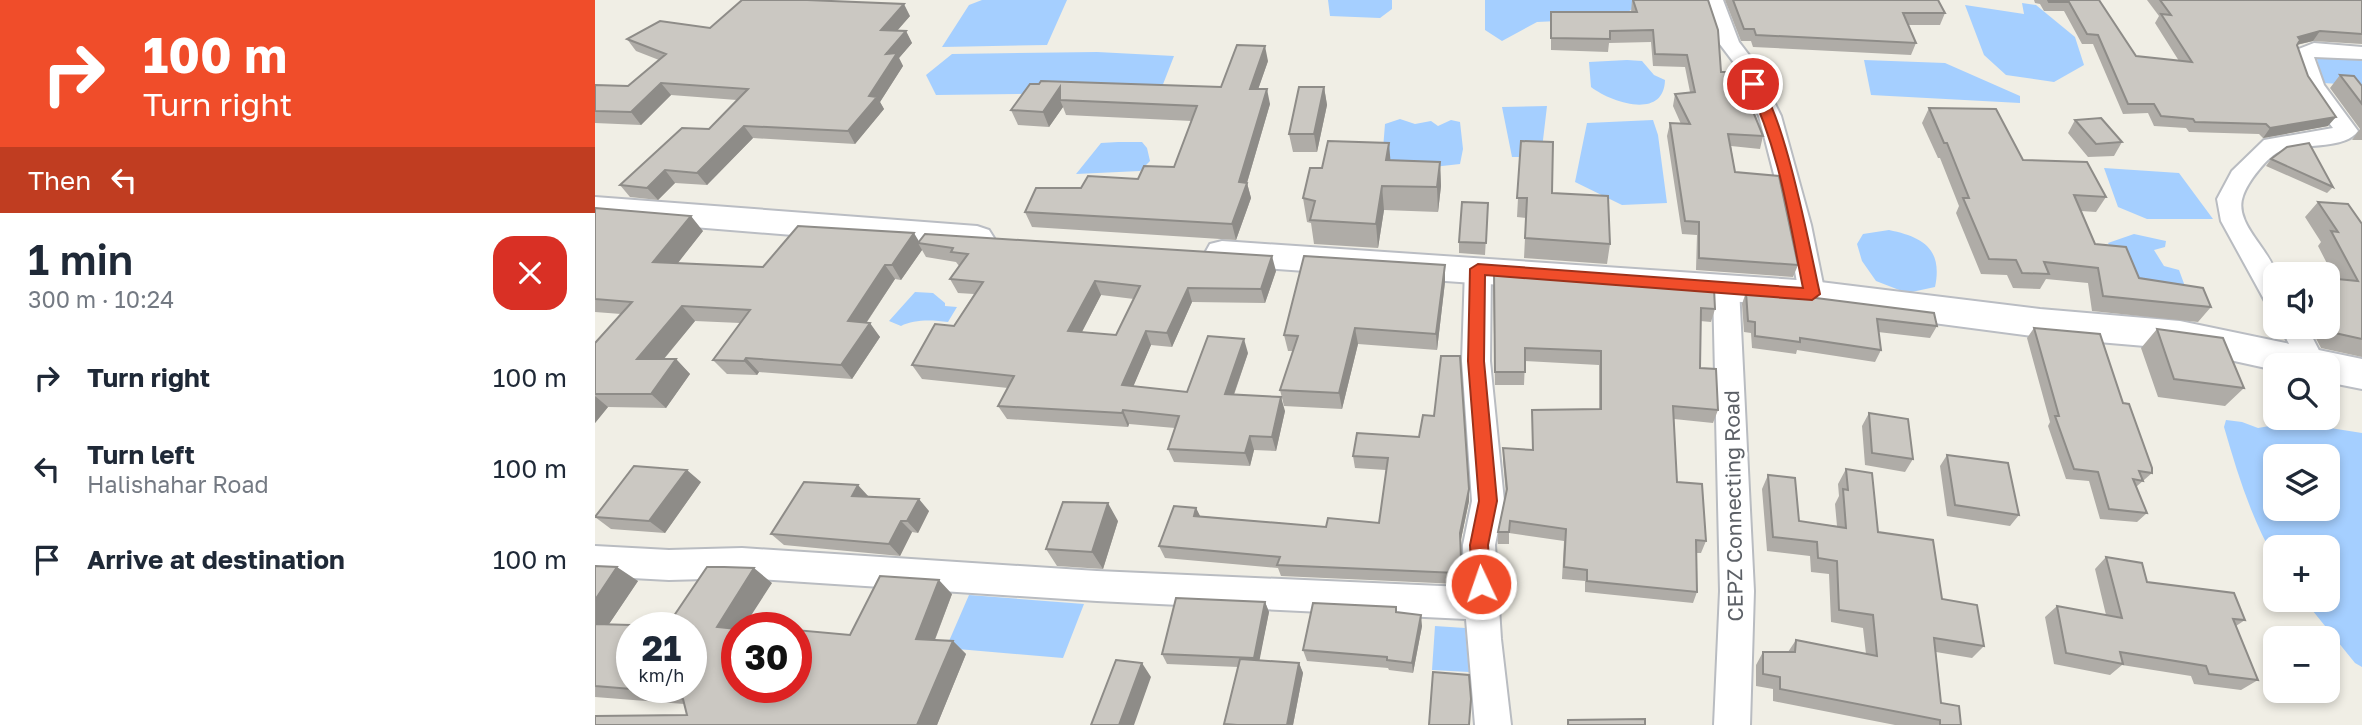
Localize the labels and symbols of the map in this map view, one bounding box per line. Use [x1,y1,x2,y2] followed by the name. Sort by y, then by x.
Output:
[1723,54,1783,114] pin
[1718,390,1748,622] street label: CEPZ Connecting Road
[1444,547,1518,621] position arrow
[721,612,812,703] speed limit sign: 30

